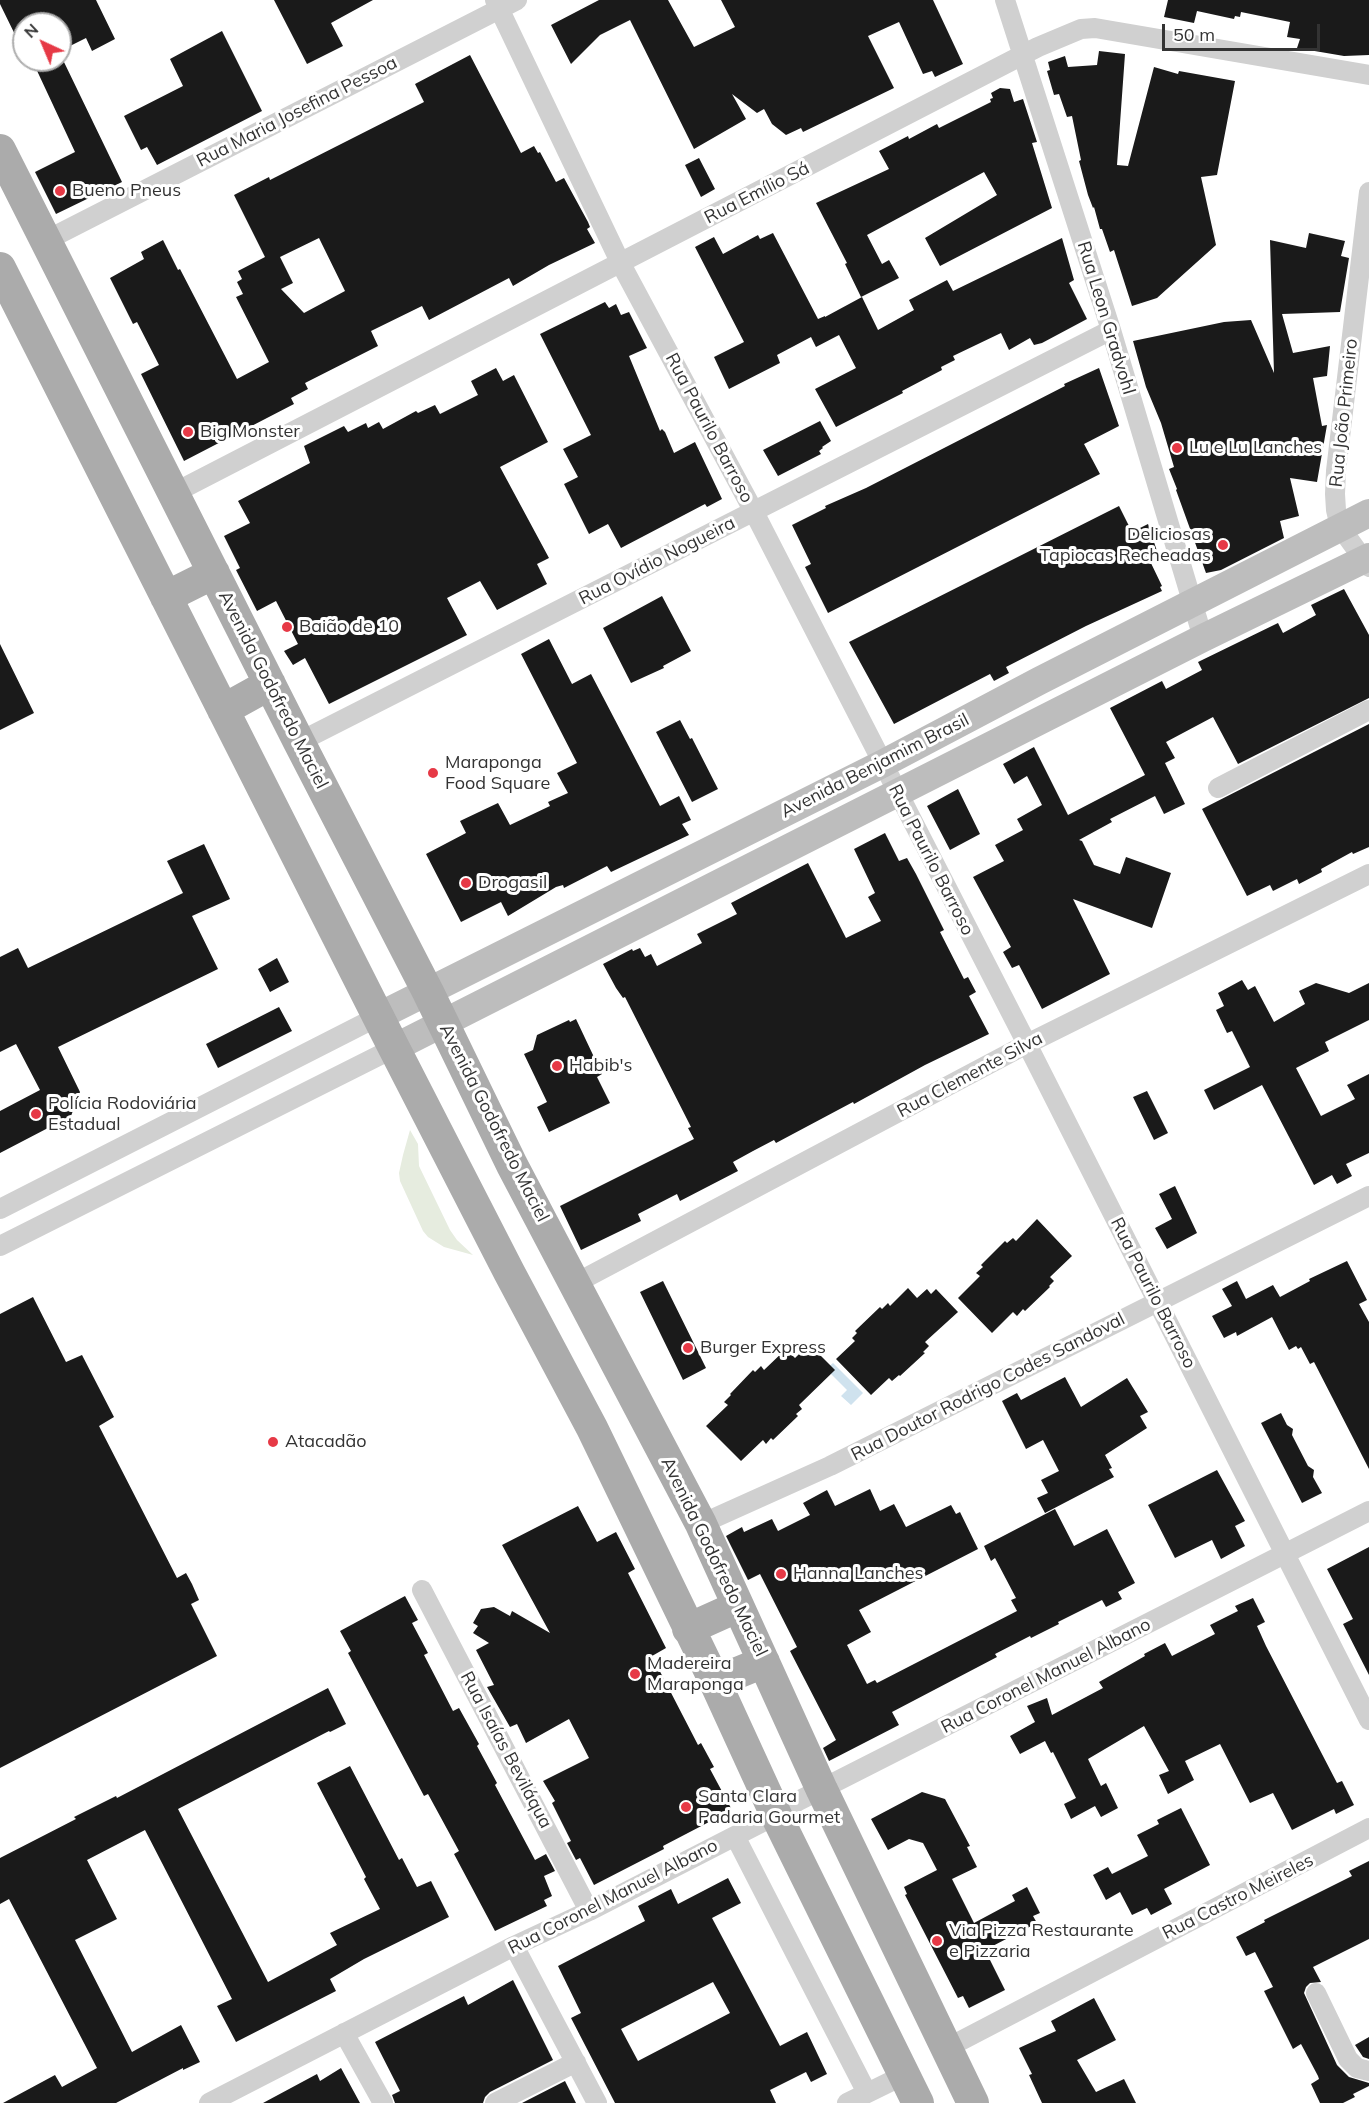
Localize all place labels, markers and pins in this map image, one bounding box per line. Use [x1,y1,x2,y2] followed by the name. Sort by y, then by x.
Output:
[72,180,181,202] place label: Bueno Pneus
[53,184,67,198] marker: Bueno Pneus
[200,421,300,443] place label: Big Monster
[181,425,195,439] marker: Big Monster
[1189,437,1322,459] place label: Lu e Lu Lanches
[1170,441,1184,455] marker: Lu e Lu Lanches
[1039,524,1211,566] place label: Deliciosas Tapiocas Recheadas
[1216,538,1230,552] marker: Deliciosas Tapiocas Recheadas
[299,616,399,638] place label: Baião de 10
[280,620,294,634] marker: Baião de 10
[445,752,550,795] place label: Maraponga Food Square
[426,766,440,780] marker: Maraponga Food Square
[478,872,547,894] place label: Drogasil
[459,876,473,890] marker: Drogasil
[569,1055,632,1077] place label: Habib's
[550,1059,564,1073] marker: Habib's
[48,1093,197,1136] place label: Polícia Rodoviária Estadual
[29,1107,43,1121] marker: Polícia Rodoviária Estadual
[700,1337,826,1359] place label: Burger Express
[681,1341,695,1355] marker: Burger Express
[285,1431,367,1453] place label: Atacadão
[266,1435,280,1449] marker: Atacadão
[793,1563,924,1585] place label: Hanna Lanches
[774,1567,788,1581] marker: Hanna Lanches
[647,1653,744,1696] place label: Madereira Maraponga
[628,1667,642,1681] marker: Madereira Maraponga
[698,1786,840,1828] place label: Santa Clara Padaria Gourmet
[679,1800,693,1814] marker: Santa Clara Padaria Gourmet
[949,1920,1134,1962] place label: Via Pizza Restaurante e Pizzaria
[930,1934,944,1948] marker: Via Pizza Restaurante e Pizzaria

